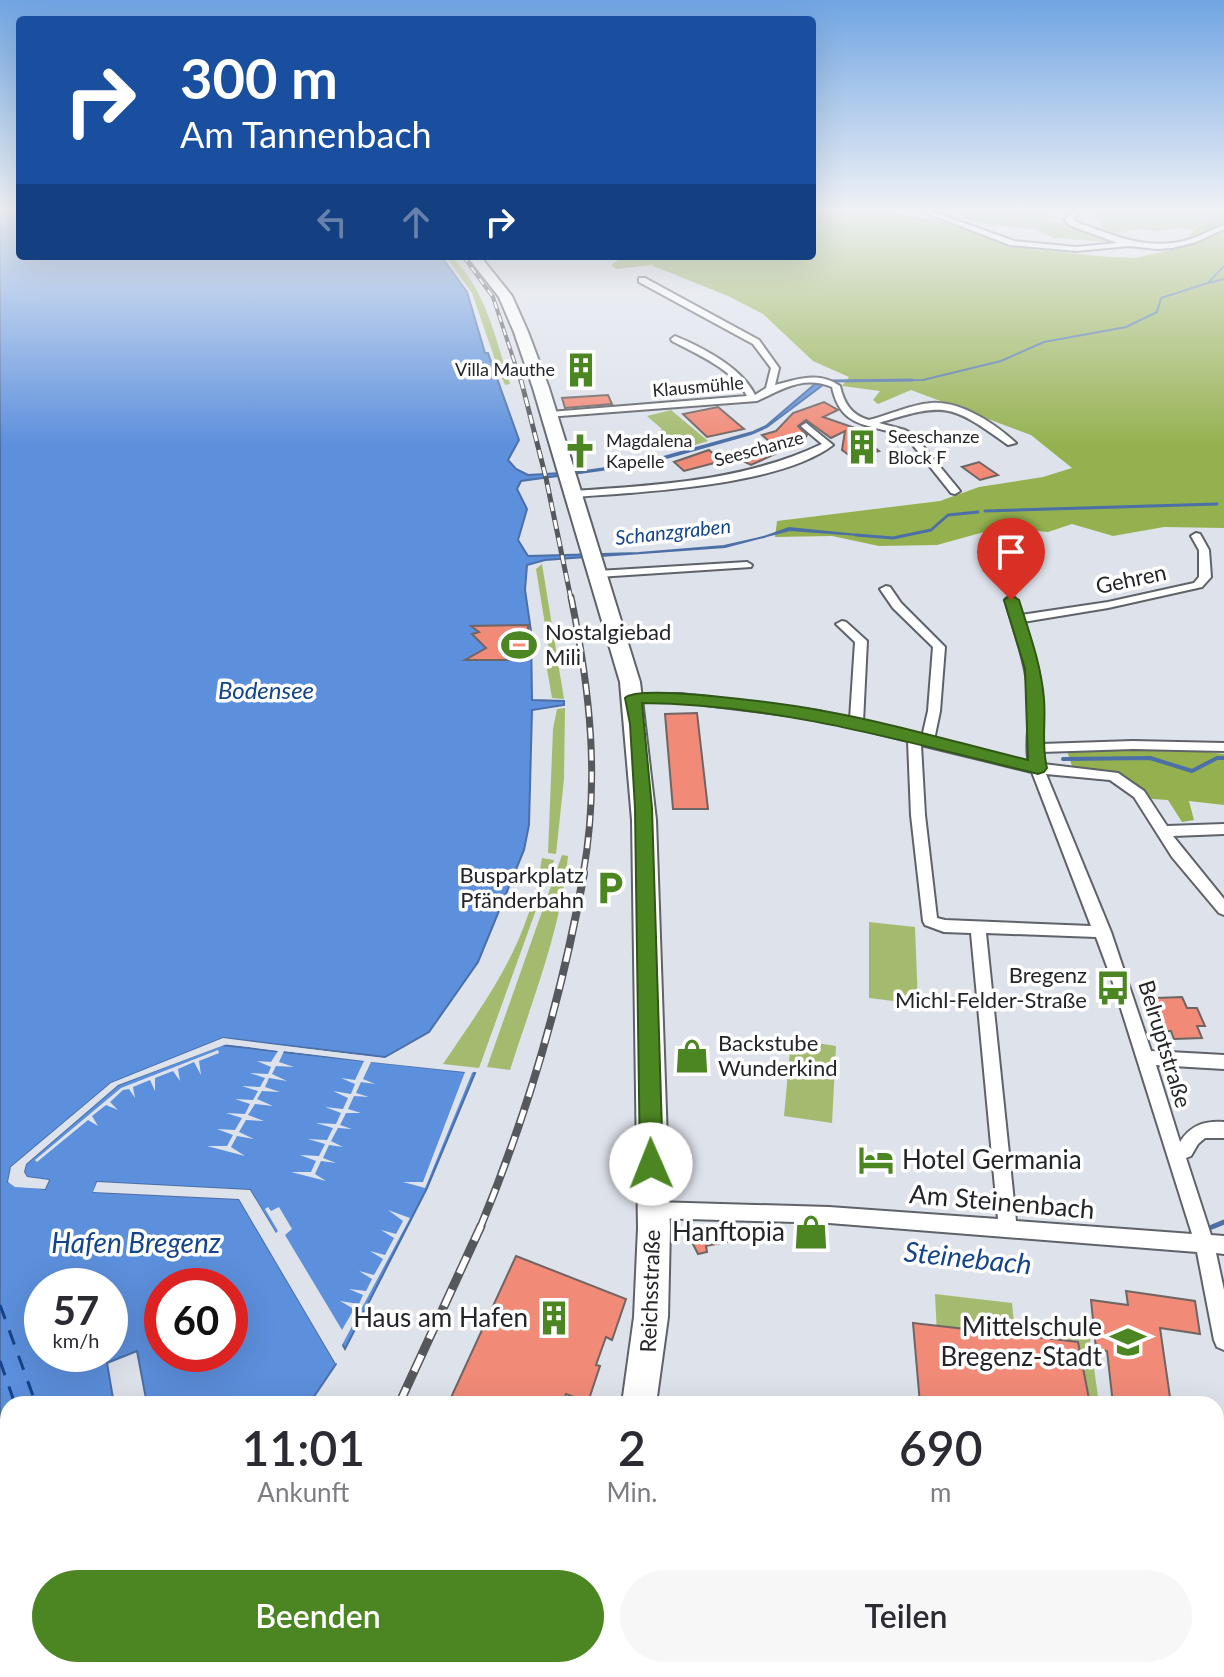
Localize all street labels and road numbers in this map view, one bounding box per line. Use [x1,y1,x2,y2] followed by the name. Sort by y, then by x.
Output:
[651,371,744,401] street label: Klausmühle
[712,426,806,471] street label: Seeschanze
[1093,558,1169,599] street label: Gehren
[1133,977,1198,1111] street label: Belruptstraße
[908,1177,1096,1225] street label: Am Steinenbach
[634,1229,665,1353] street label: Reichsstraße

